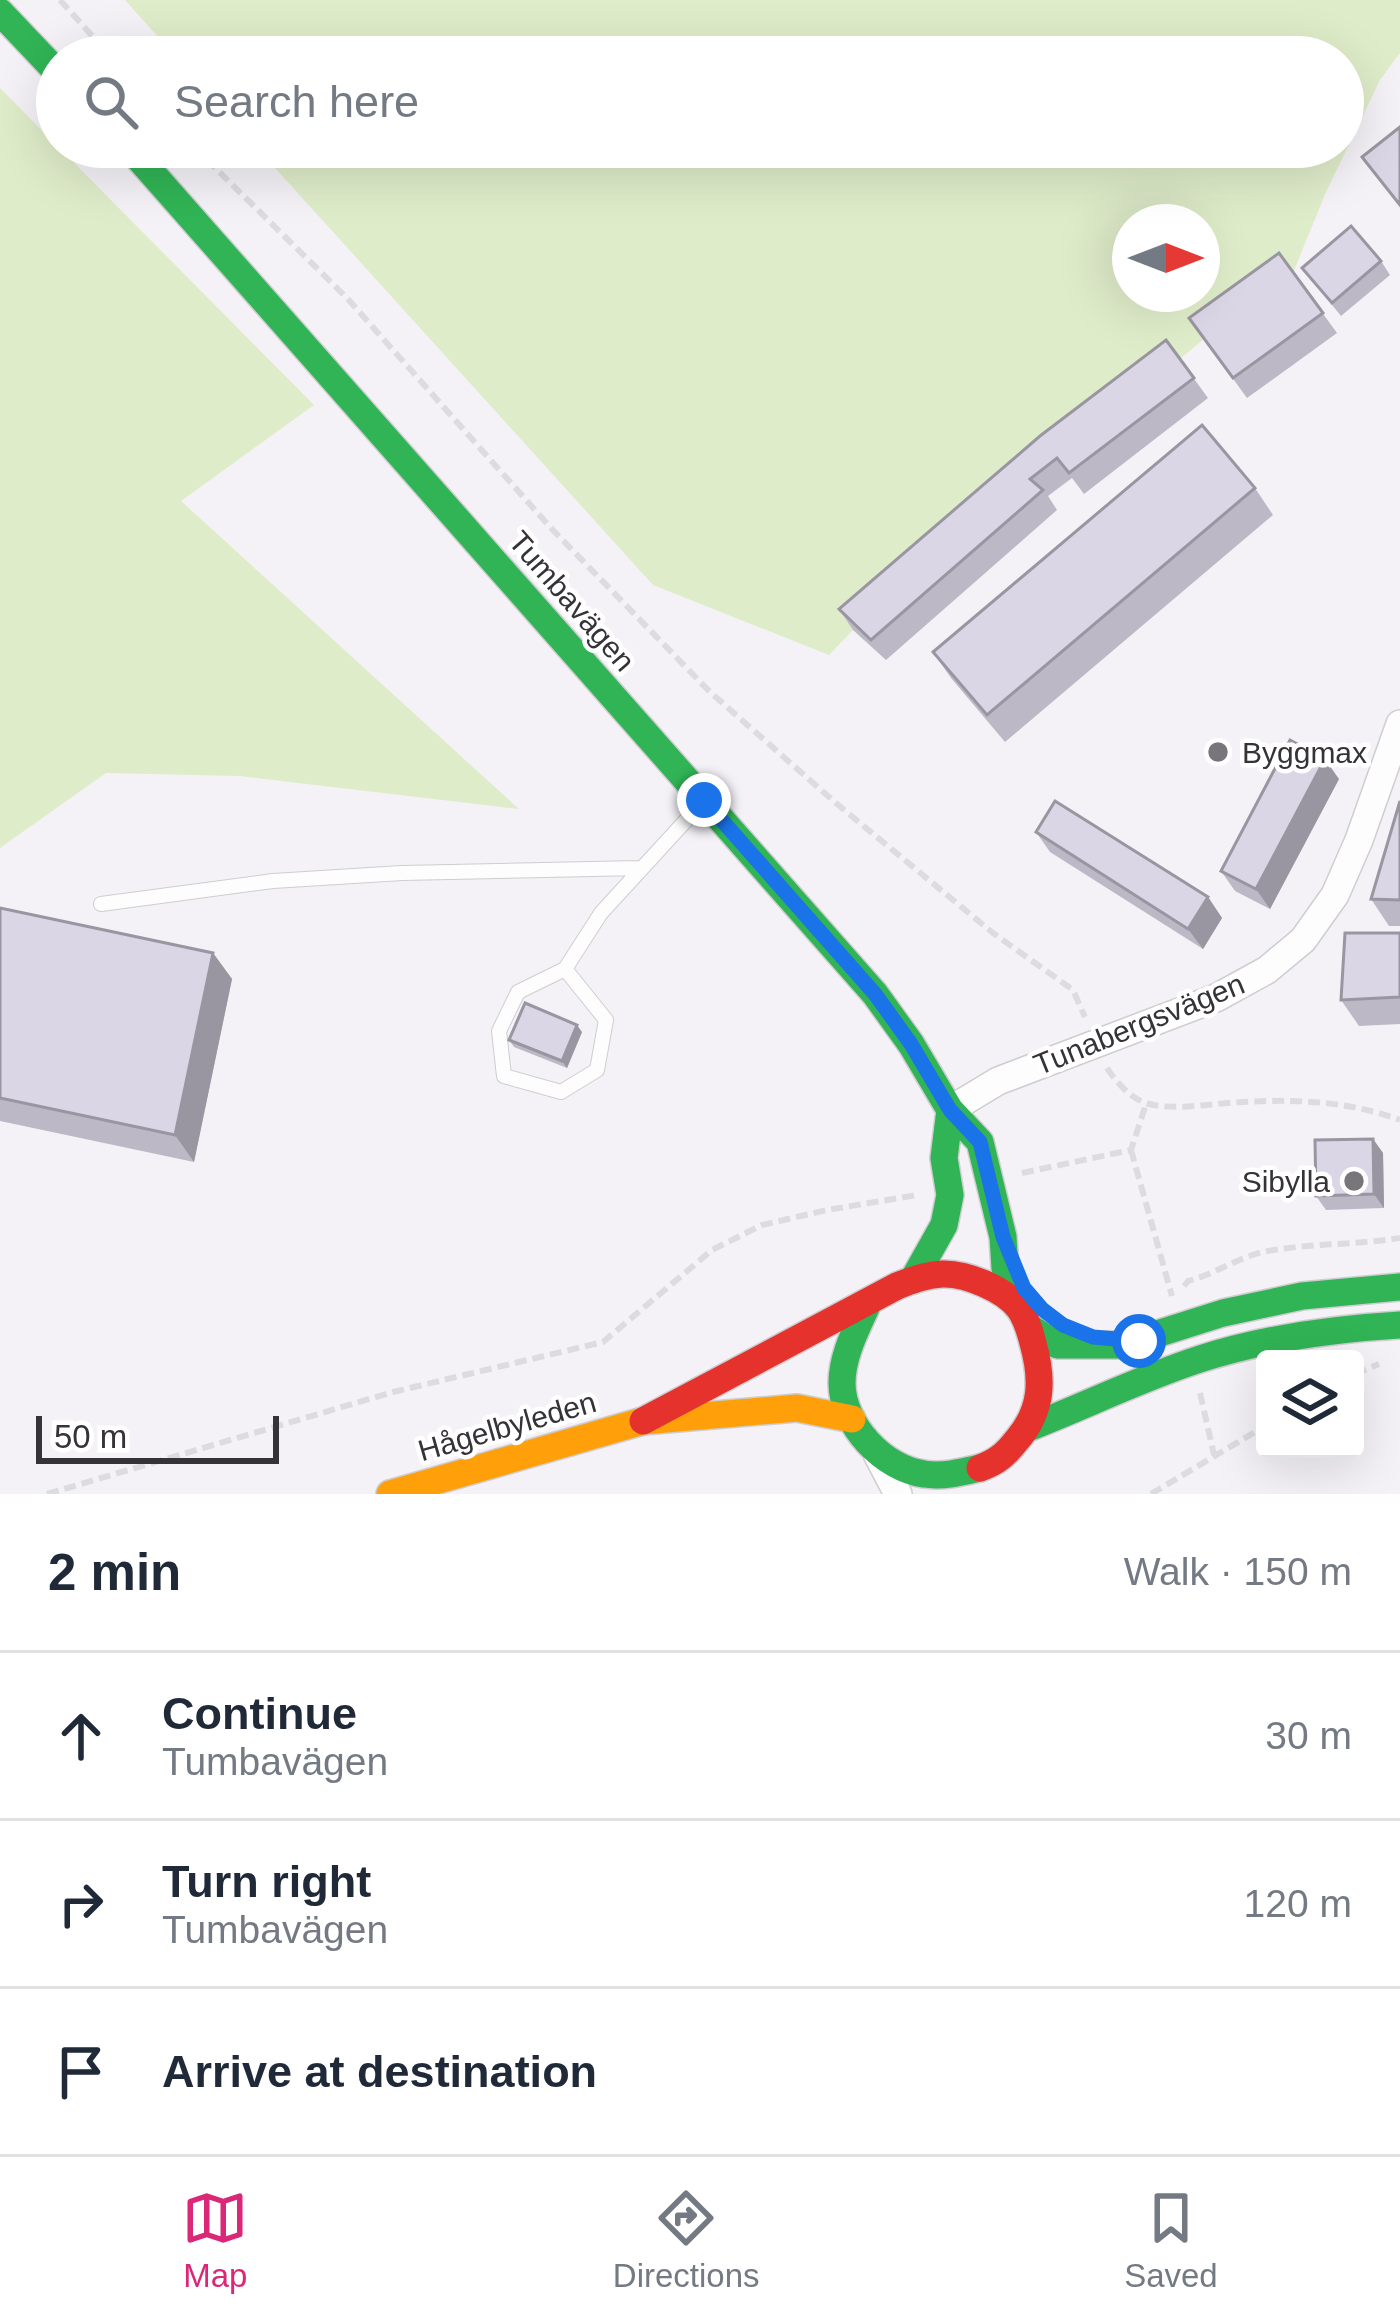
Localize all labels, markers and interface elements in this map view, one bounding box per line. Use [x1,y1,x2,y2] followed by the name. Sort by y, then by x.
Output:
[36,36,1364,168] search box
[78,69,144,135] icon: search
[174,76,419,127] text: Search here
[1112,204,1220,312] north arrow
[502,525,642,677] street label: Tumbavägen
[1242,736,1367,769] place label: Byggmax
[1205,739,1231,765] marker: Byggmax
[677,773,731,827] route end
[1029,967,1249,1081] street label: Tunabergsvägen
[1242,1165,1330,1198] place label: Sibylla
[1341,1168,1367,1194] marker: Sibylla
[1112,1314,1166,1368] route start
[1256,1350,1364,1458] map controls
[1256,1350,1364,1458] button: layers
[414,1385,600,1467] street label: Hågelbyleden
[36,1410,279,1463] scale bar
[54,1418,127,1455] text: 50 m
[48,1544,181,1601] text: 2 min
[1124,1550,1352,1593] text: Walk · 150 m
[162,1688,357,1739] text: Continue
[48,1703,114,1769] icon: ahead
[1265,1714,1352,1757] text: 30 m
[162,1740,388,1783] text: Tumbavägen
[162,1856,371,1907] text: Turn right
[48,1871,114,1937] icon: right
[1244,1882,1352,1925] text: 120 m
[162,1908,388,1951] text: Tumbavägen
[48,2039,114,2105] icon: arrive
[162,2046,597,2097] text: Arrive at destination
[182,2185,248,2295] tab: Map
[613,2185,760,2295] tab: Directions
[1124,2185,1218,2295] tab: Saved

